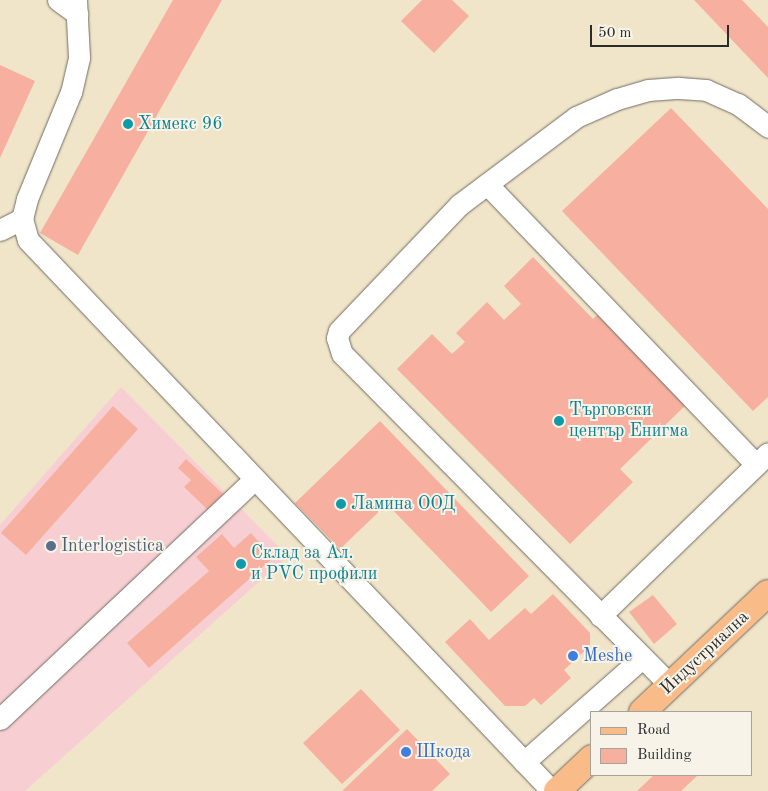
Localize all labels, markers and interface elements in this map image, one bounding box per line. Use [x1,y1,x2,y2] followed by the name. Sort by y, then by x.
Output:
[593,15,732,47] scale bar
[598,26,632,41] text: 50 m
[138,113,223,135] place label: Химекс 96
[122,118,134,130] marker: Химекс 96
[569,400,689,442] place label: Търговски център Енигма
[553,415,565,427] marker: Търговски център Енигма
[351,493,455,515] place label: Ламина ООД
[335,498,347,510] marker: Ламина ООД
[61,535,164,557] place label: Interlogistica
[45,540,57,552] marker: Interlogistica
[251,543,377,586] place label: Склад за Ал. и PVC профили
[235,558,247,570] marker: Склад за Ал. и PVC профили
[656,606,754,700] street label: Индустриална
[583,645,632,667] place label: Meshe
[567,650,579,662] marker: Meshe
[590,711,753,776] legend
[637,723,670,738] text: Road
[416,741,471,763] place label: Шкода
[400,746,412,758] marker: Шкода
[637,748,692,763] text: Building

